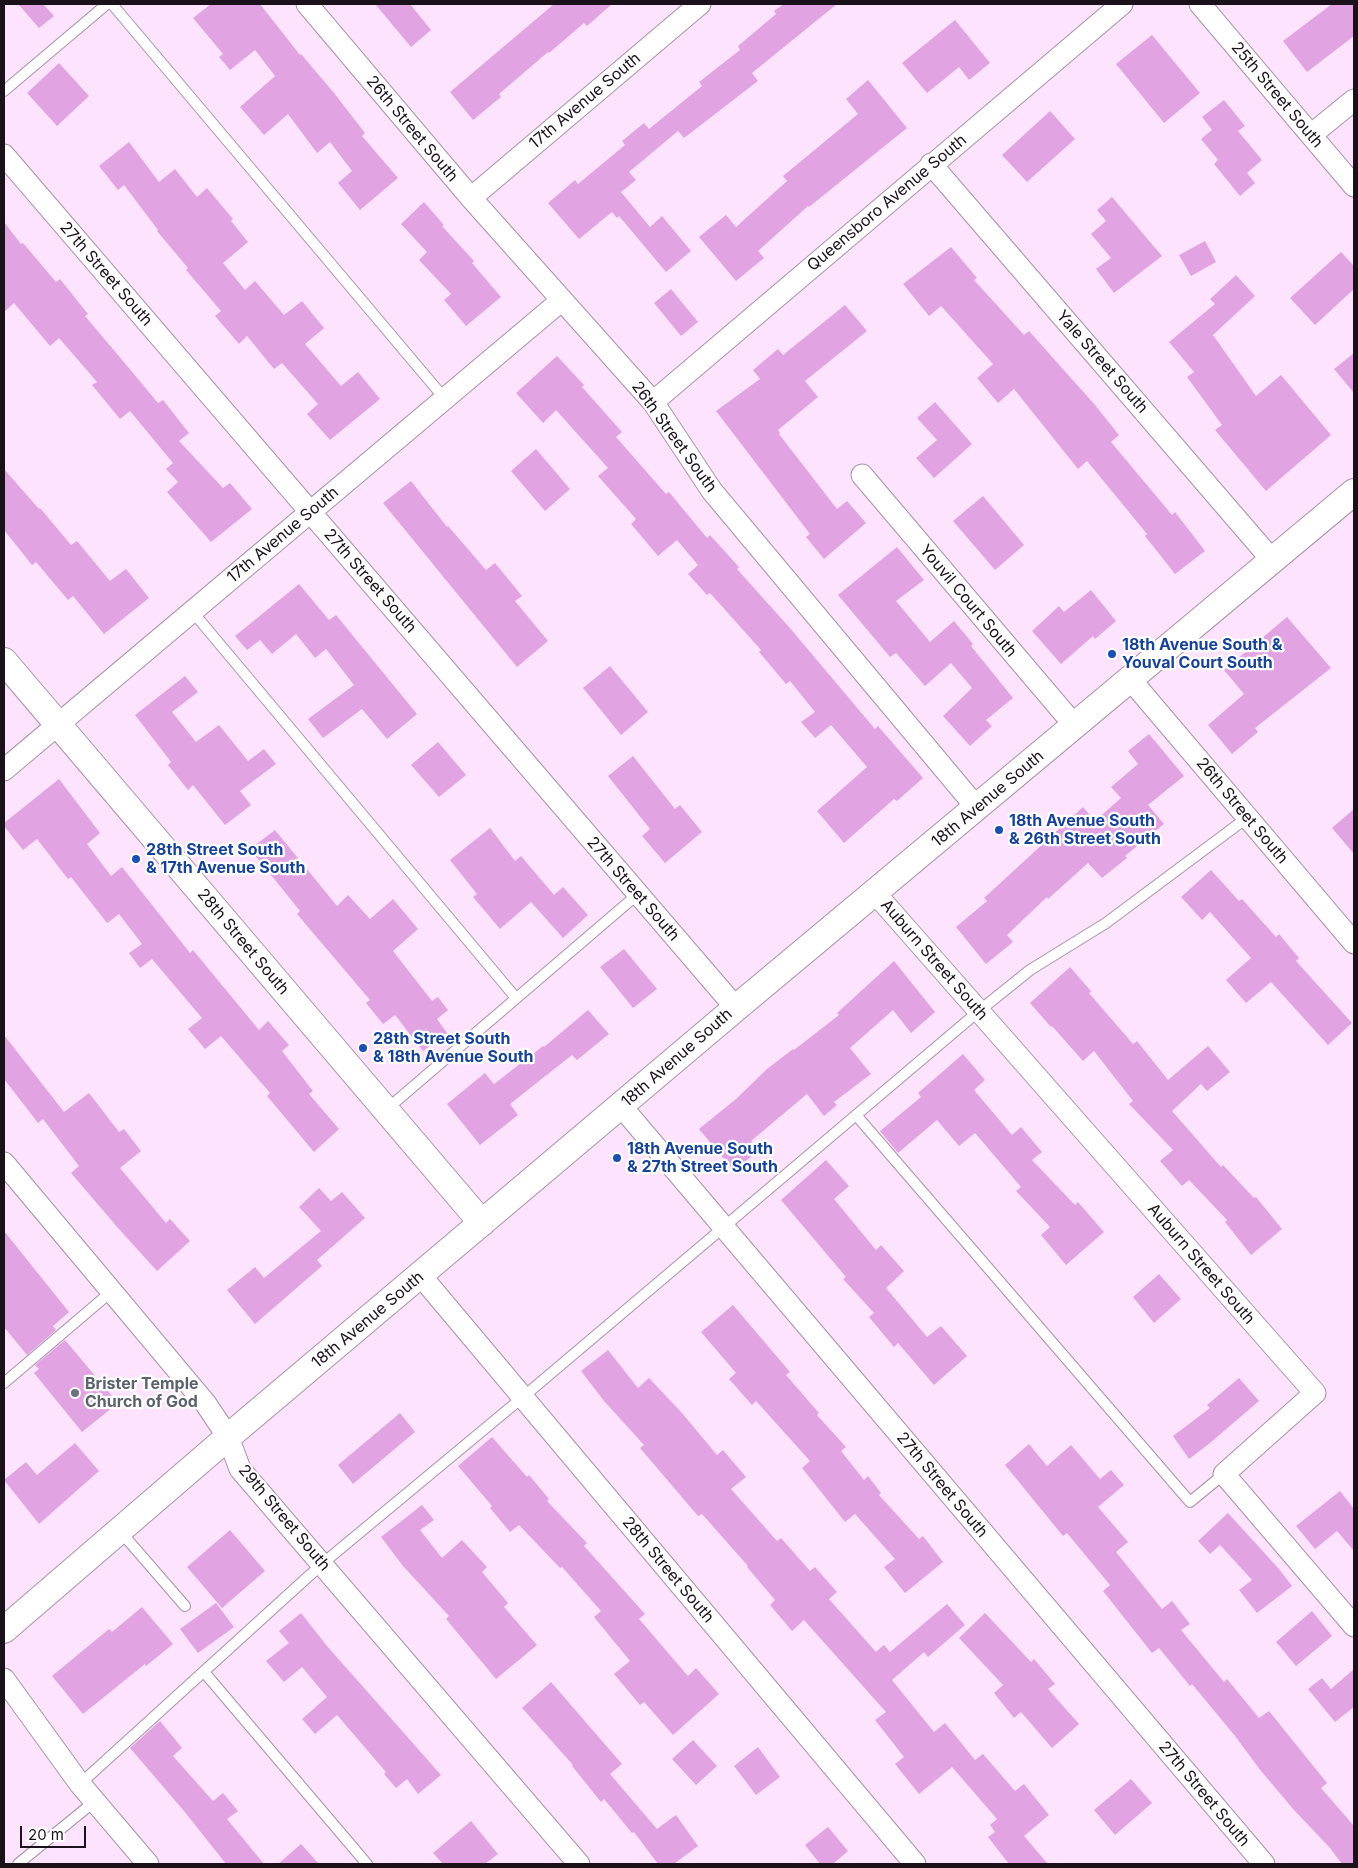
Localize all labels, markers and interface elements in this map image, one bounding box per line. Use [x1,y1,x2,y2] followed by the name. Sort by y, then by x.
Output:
[1227,38,1327,152] street label: 25th Street South
[525,49,645,153] street label: 17th Avenue South
[362,72,462,186] street label: 26th Street South
[803,131,971,275] street label: Queensboro Avenue South
[56,218,156,330] street label: 27th Street South
[1052,307,1152,417] street label: Yale Street South
[627,378,721,496] street label: 26th Street South
[223,483,343,587] street label: 17th Avenue South
[320,525,420,637] street label: 27th Street South
[915,541,1021,661] street label: Youvil Court South
[1122,635,1283,673] place label: 18th Avenue South & Youval Court South
[1106,648,1118,660] marker: 18th Avenue South & Youval Court South
[928,747,1048,851] street label: 18th Avenue South
[1192,754,1292,868] street label: 26th Street South
[1009,811,1161,849] place label: 18th Avenue South & 26th Street South
[993,824,1005,836] marker: 18th Avenue South & 26th Street South
[583,833,683,945] street label: 27th Street South
[146,840,305,878] place label: 28th Street South & 17th Avenue South
[130,853,142,865] marker: 28th Street South & 17th Avenue South
[193,885,293,999] street label: 28th Street South
[876,896,992,1024] street label: Auburn Street South
[618,1005,736,1111] street label: 18th Avenue South
[373,1029,534,1067] place label: 28th Street South & 18th Avenue South
[357,1042,369,1054] marker: 28th Street South & 18th Avenue South
[627,1139,778,1177] place label: 18th Avenue South & 27th Street South
[611,1152,623,1164] marker: 18th Avenue South & 27th Street South
[1143,1200,1259,1328] street label: Auburn Street South
[308,1268,428,1372] street label: 18th Avenue South
[85,1374,199,1412] place label: Brister Temple Church of God
[69,1387,81,1399] marker: Brister Temple Church of God
[892,1428,992,1542] street label: 27th Street South
[234,1461,334,1575] street label: 29th Street South
[618,1513,718,1627] street label: 28th Street South
[1154,1737,1254,1851] street label: 27th Street South
[22,1816,89,1848] scale bar
[28,1825,64,1844] text: 20 m

